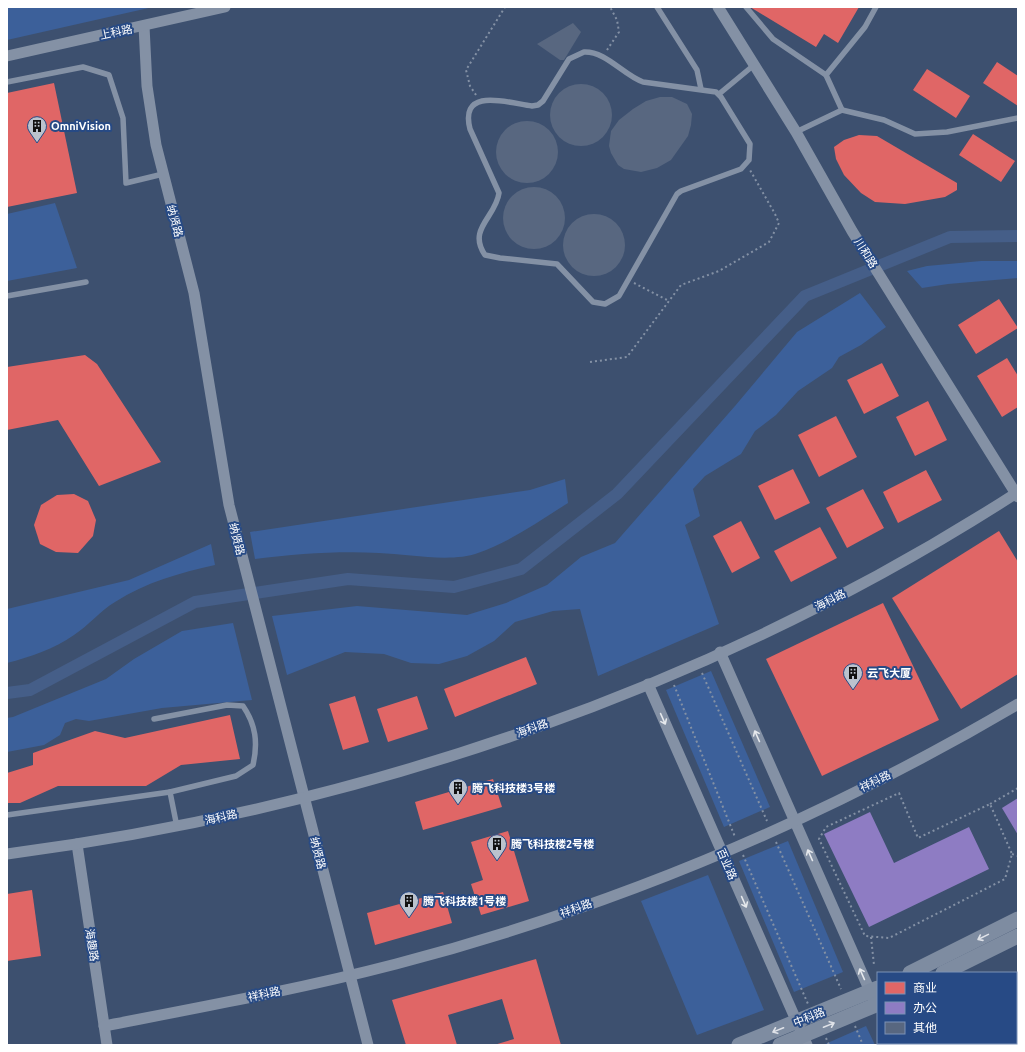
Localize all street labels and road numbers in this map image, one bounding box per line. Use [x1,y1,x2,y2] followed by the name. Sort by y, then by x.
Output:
[99,23,133,41] street label: 上科路
[165,204,185,238] street label: 纳贤路
[852,236,880,270] street label: 川和路
[227,522,247,556] street label: 纳贤路
[813,587,847,613] street label: 海科路
[514,717,550,739] street label: 海科路
[858,768,892,794] street label: 祥科路
[204,807,238,827] street label: 海科路
[308,836,328,870] street label: 纳贤路
[715,846,739,882] street label: 百业路
[558,897,594,919] street label: 祥科路
[83,928,101,962] street label: 海趣路
[247,985,281,1003] street label: 祥科路
[791,1005,827,1029] street label: 中科路

